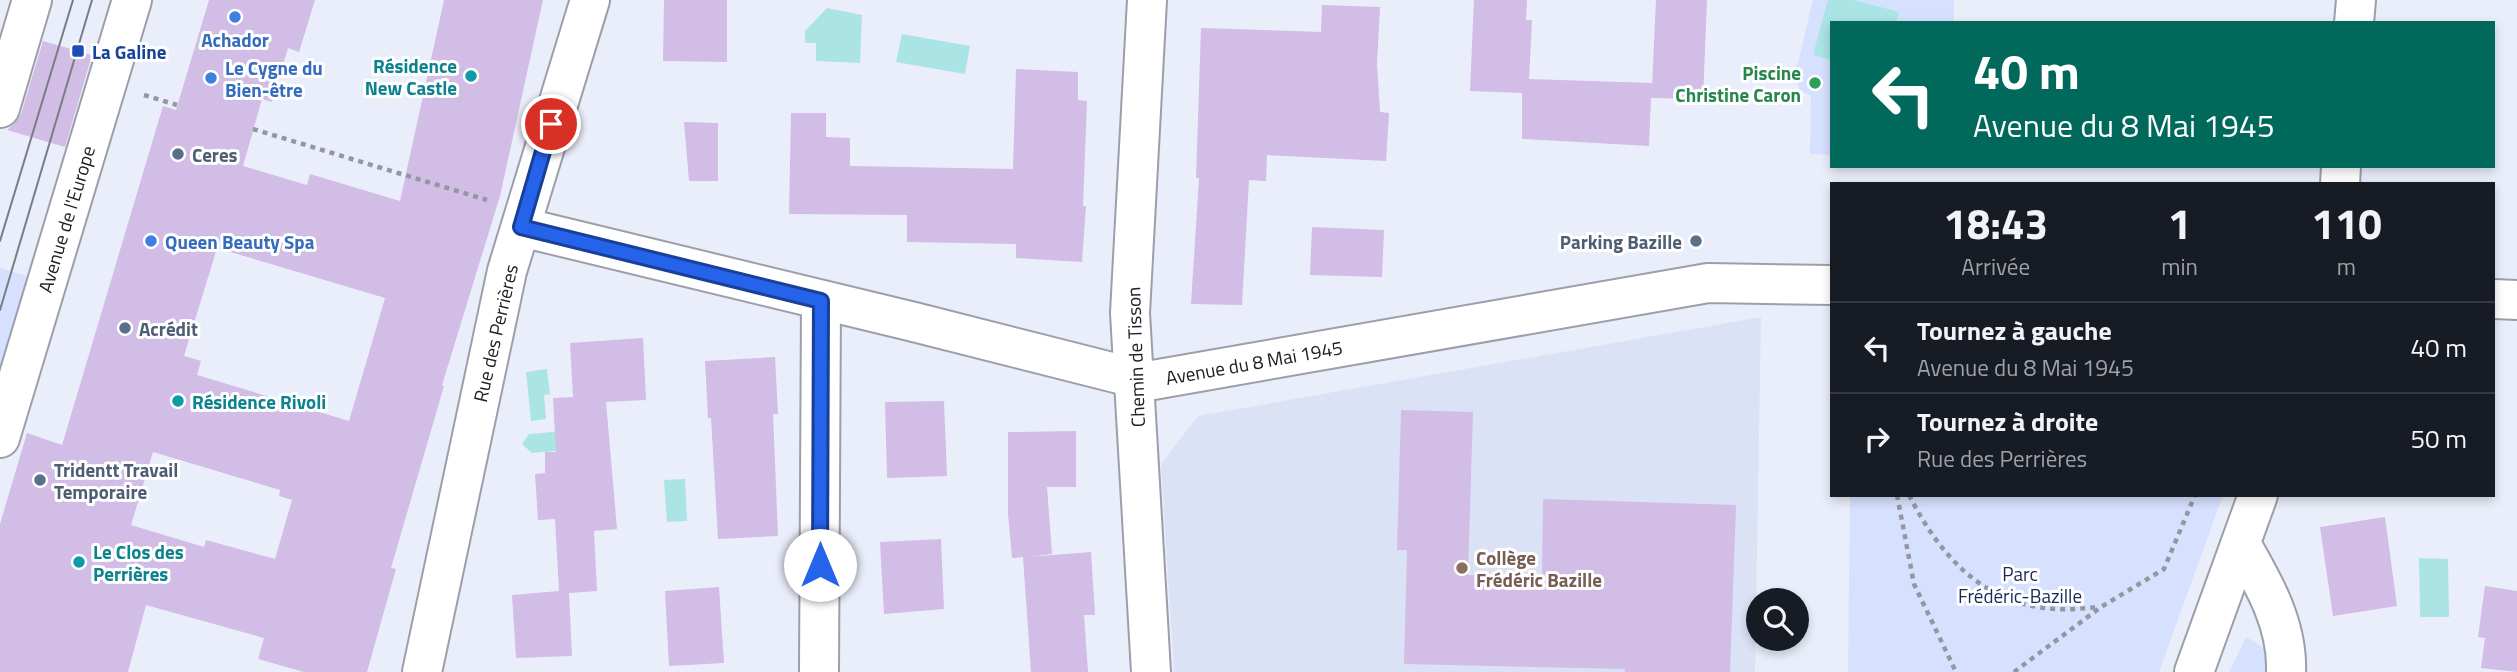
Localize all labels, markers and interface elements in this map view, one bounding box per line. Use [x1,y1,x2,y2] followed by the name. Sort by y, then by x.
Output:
[227,9,243,25] marker: Achador
[201,25,269,54] place label: Achador
[1973,33,2080,108] text: 40 m
[92,37,167,66] place label: La Galine
[70,43,86,59] marker: La Galine
[1858,49,1949,140] icon: left
[365,51,457,102] place label: Résidence New Castle
[225,53,323,104] place label: Le Cygne du Bien-être
[1675,58,1801,109] place label: Piscine Christine Caron
[463,68,479,84] marker: Résidence New Castle
[203,70,219,86] marker: Le Cygne du Bien-être
[1807,75,1823,91] marker: Piscine Christine Caron
[521,94,581,154] pin
[1973,101,2275,149] text: Avenue du 8 Mai 1945
[532,105,570,143] icon: arrive
[192,140,238,169] place label: Ceres
[30,142,102,296] street label: Avenue de l'Europe
[170,146,186,162] marker: Ceres
[1943,191,2048,255] text: 18:43
[2168,191,2191,255] text: 1
[2311,191,2382,255] text: 110
[165,227,315,256] place label: Queen Beauty Spa
[1560,227,1682,256] place label: Parking Bazille
[143,233,159,249] marker: Queen Beauty Spa
[1688,233,1704,249] marker: Parking Bazille
[1961,249,2030,284] text: Arrivée
[2161,249,2198,284] text: min
[2337,249,2356,284] text: m
[465,261,525,405] street label: Rue des Perrières
[1118,286,1152,428] street label: Chemin de Tisson
[1917,311,2112,350] text: Tournez à gauche
[139,314,198,343] place label: Acrédit
[117,320,133,336] marker: Acrédit
[2410,328,2467,367] text: 40 m
[1858,329,1896,367] icon: left
[1163,332,1345,392] street label: Avenue du 8 Mai 1945
[1917,350,2134,385] text: Avenue du 8 Mai 1945
[192,387,326,416] place label: Résidence Rivoli
[170,393,186,409] marker: Résidence Rivoli
[1917,402,2098,441] text: Tournez à droite
[2410,419,2467,458] text: 50 m
[1858,420,1896,458] icon: right
[1917,441,2087,476] text: Rue des Perrières
[54,455,178,506] place label: Tridentt Travail Temporaire
[32,472,48,488] marker: Tridentt Travail Temporaire
[783,528,857,602] position arrow
[93,537,184,588] place label: Le Clos des Perrières
[1476,543,1602,594] place label: Collège Frédéric Bazille
[71,554,87,570] marker: Le Clos des Perrières
[1958,559,2082,610] park label: Parc Frédéric-Bazille
[1454,560,1470,576] marker: Collège Frédéric Bazille
[1746,588,1809,651] map controls
[1746,588,1809,651] button: search

